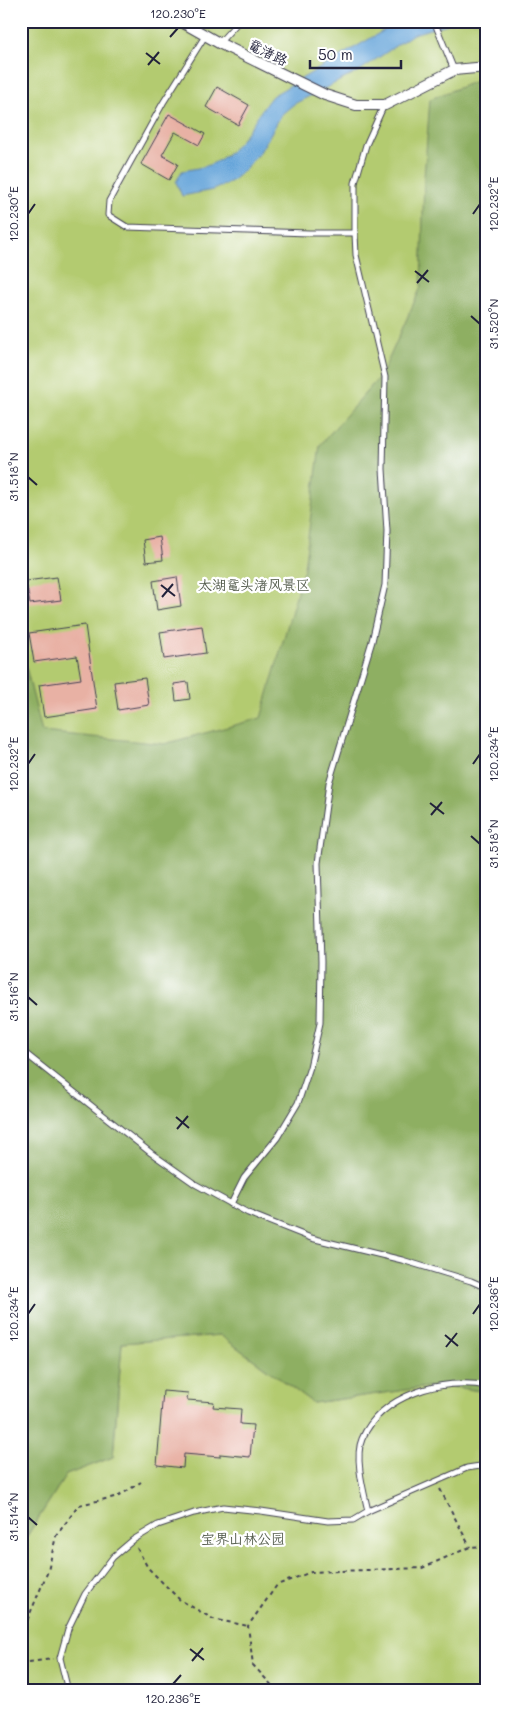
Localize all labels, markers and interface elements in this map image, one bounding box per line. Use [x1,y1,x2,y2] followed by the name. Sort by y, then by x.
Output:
[150,5,206,21] text: 120.230°E
[245,34,291,70] street label: 鼋渚路
[310,38,402,70] scale bar
[318,44,353,64] text: 50 m
[485,176,501,231] text: 120.232°E
[5,186,21,242] text: 120.230°E
[485,299,501,349] text: 31.520°N
[5,452,21,502] text: 31.518°N
[198,575,310,594] park label: 太湖鼋头渚风景区
[485,726,501,782] text: 120.234°E
[5,736,21,791] text: 120.232°E
[485,819,501,869] text: 31.518°N
[5,972,21,1022] text: 31.516°N
[485,1276,501,1332] text: 120.236°E
[5,1286,21,1342] text: 120.234°E
[5,1493,21,1541] text: 31.514°N
[201,1529,285,1548] park label: 宝界山林公园
[145,1690,201,1706] text: 120.236°E

